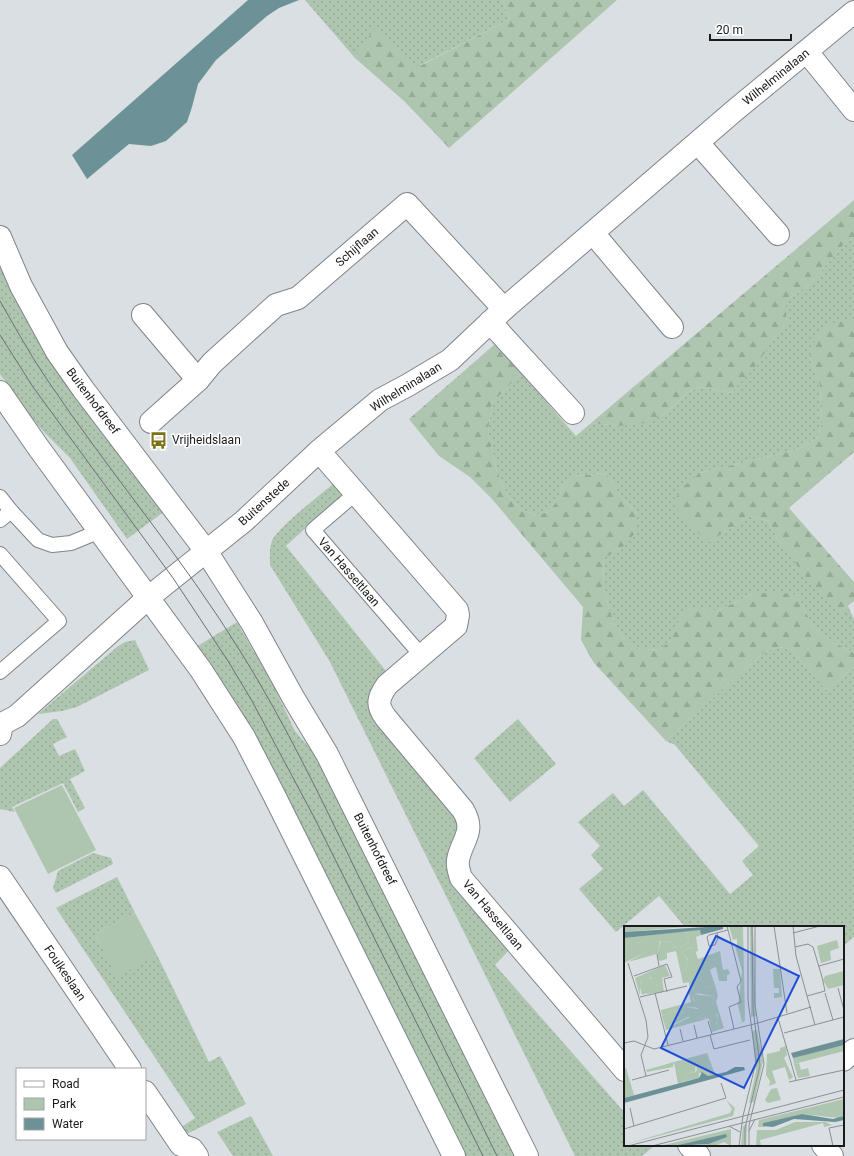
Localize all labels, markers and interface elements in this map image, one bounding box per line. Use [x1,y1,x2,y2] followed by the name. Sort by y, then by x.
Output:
[710,16,791,42] scale bar
[716,23,743,37] text: 20 m
[740,46,812,108] street label: Wilhelminalaan
[333,225,381,269] street label: Schijflaan
[368,359,444,415] street label: Wilhelminalaan
[64,365,123,437] street label: Buitenhofdreef
[149,430,169,450] bus stop icon: Vrijheidslaan
[172,433,241,447] place label: Vrijheidslaan
[236,476,292,528] street label: Buitenstede
[315,535,383,609] street label: Van Hasseltlaan
[351,811,400,888] street label: Buitenhofdreef
[460,877,526,953] street label: Van Hasseltlaan
[624,926,844,1146] inset map
[41,943,89,1003] street label: Foulkeslaan
[16,1068,146,1140] legend
[52,1077,80,1091] text: Road
[52,1097,77,1111] text: Park
[52,1117,83,1131] text: Water

